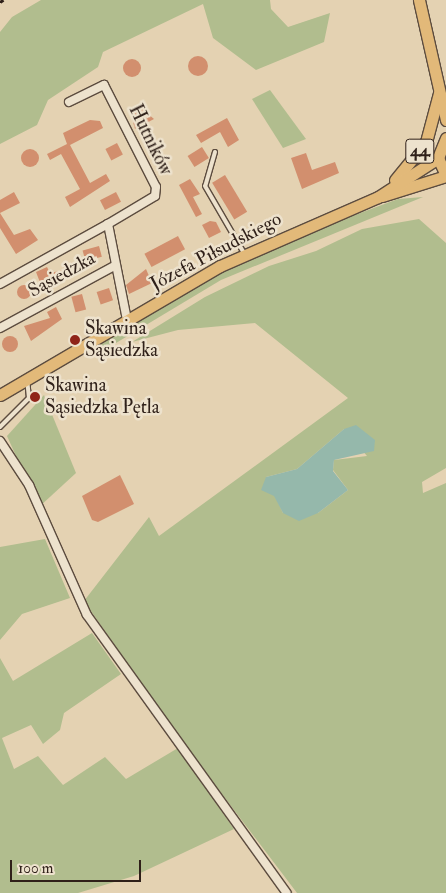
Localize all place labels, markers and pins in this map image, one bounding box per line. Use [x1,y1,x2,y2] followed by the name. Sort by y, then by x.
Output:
[85,318,158,362] place label: Skawina Sąsiedzka
[69,334,81,346] marker: Skawina Sąsiedzka
[45,375,159,419] place label: Skawina Sąsiedzka Pętla
[29,391,41,403] marker: Skawina Sąsiedzka Pętla

